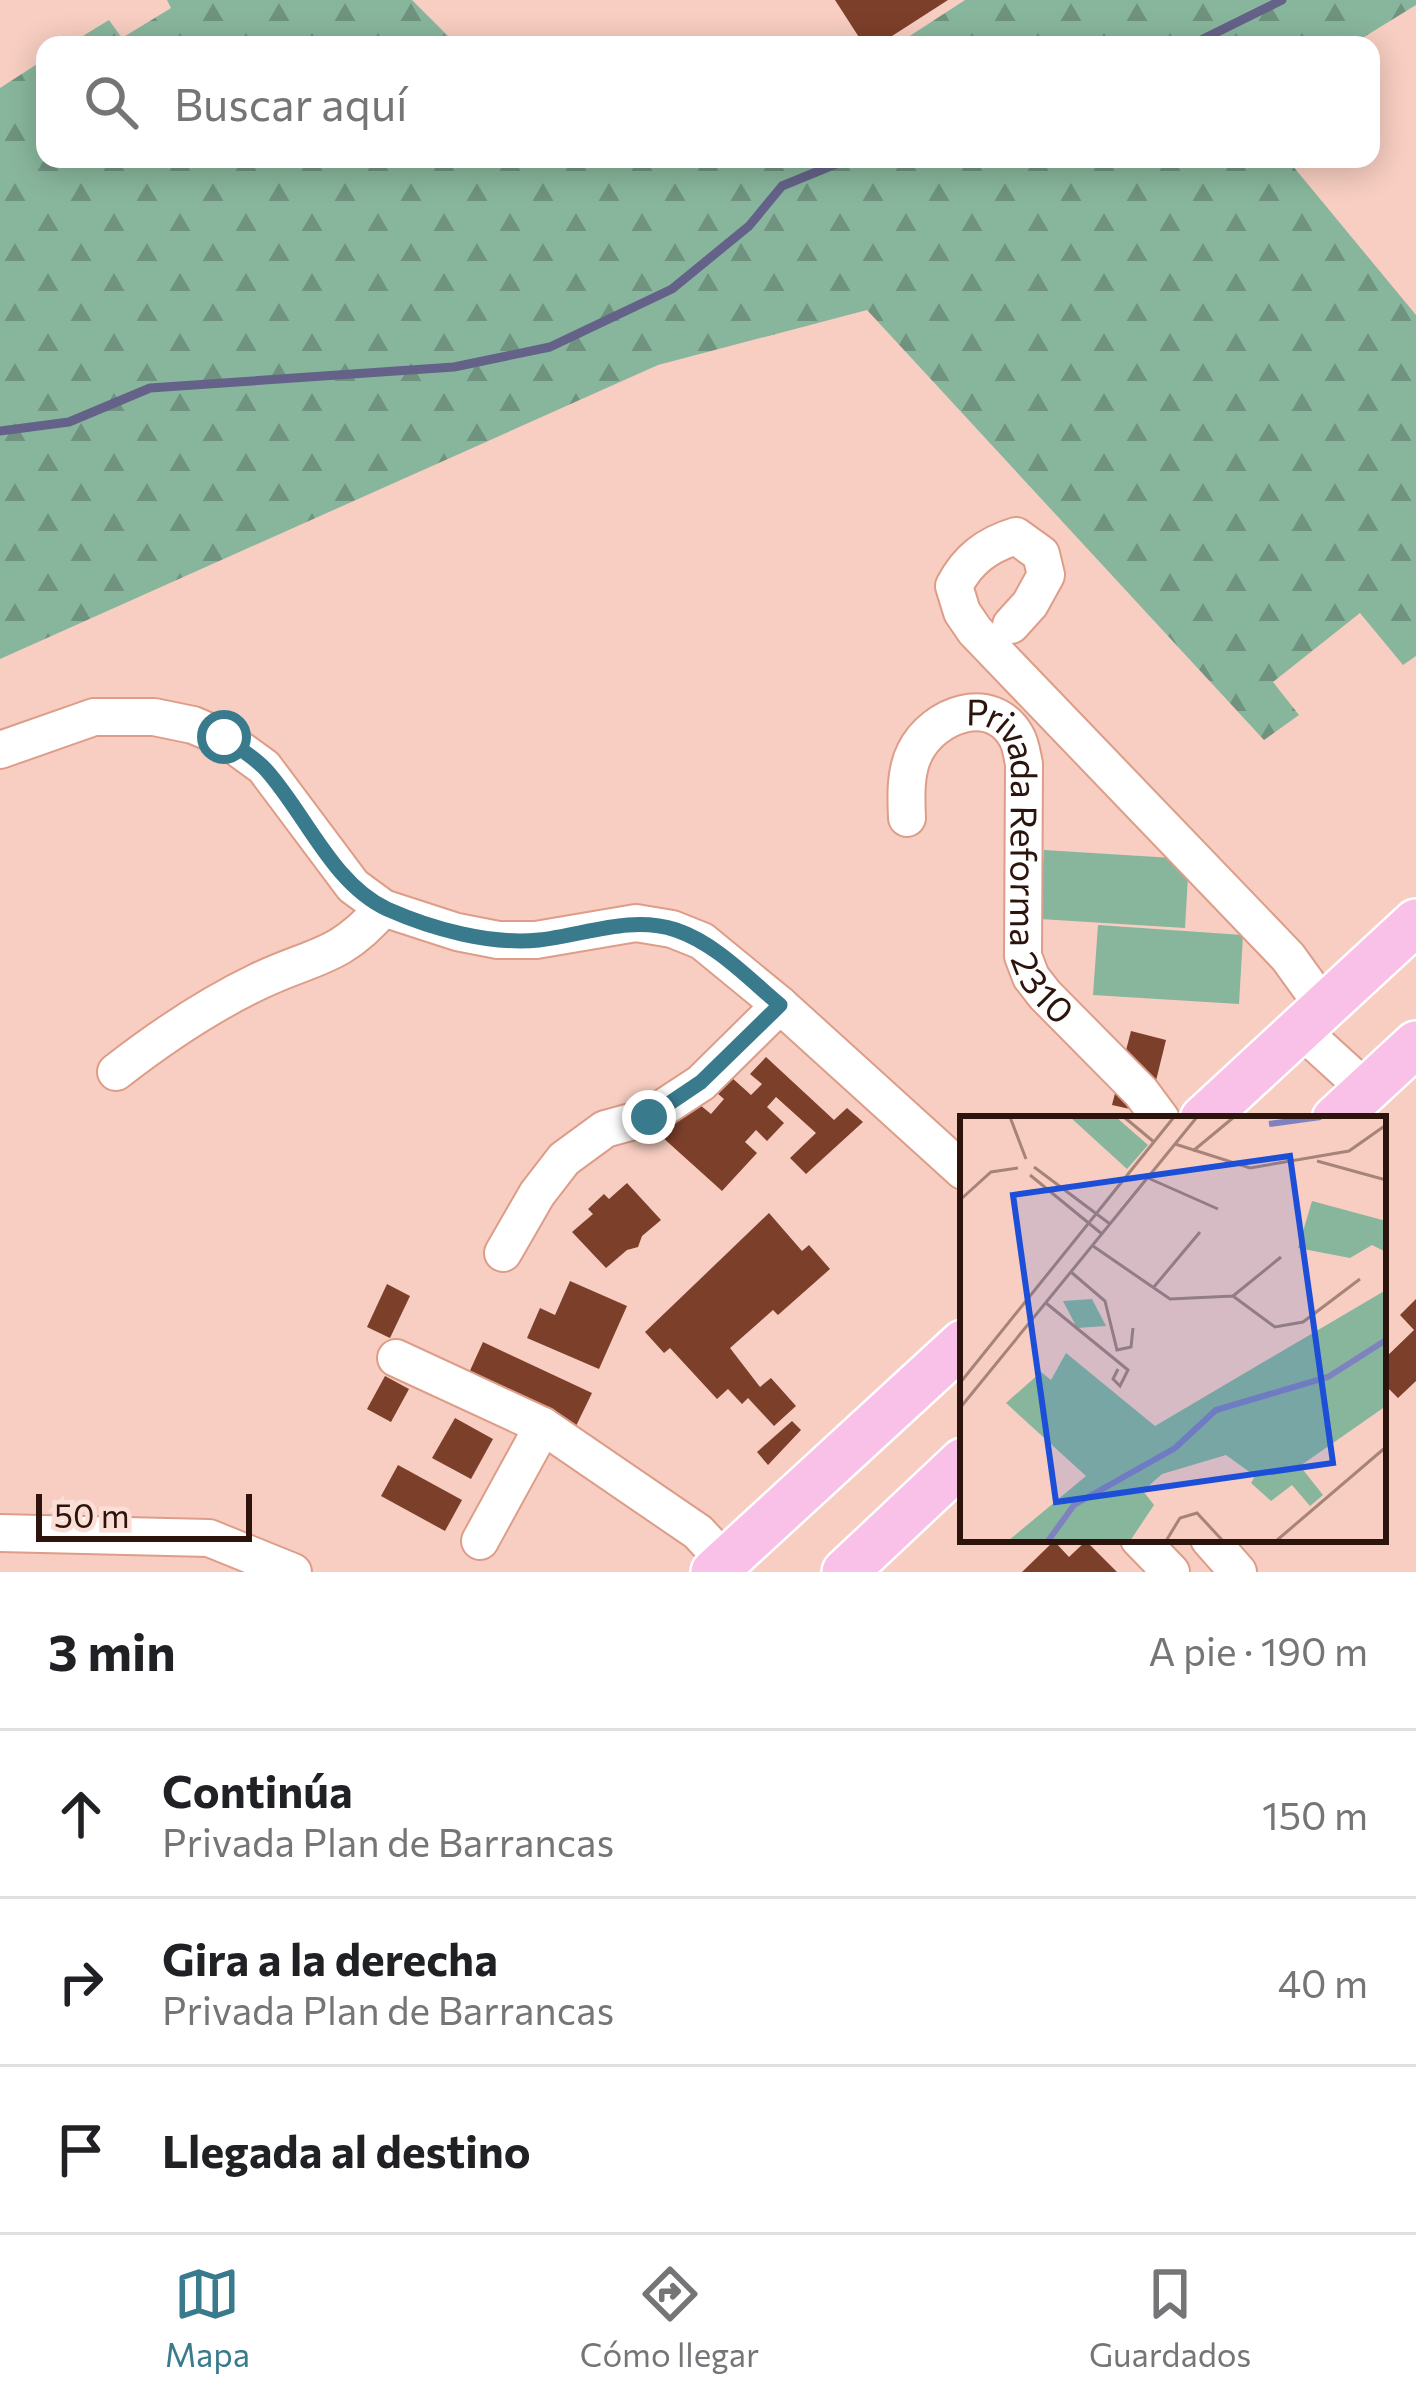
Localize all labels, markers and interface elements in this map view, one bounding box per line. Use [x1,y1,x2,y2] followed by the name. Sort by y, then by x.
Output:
[36,36,1380,168] search box
[78,69,144,135] icon: search
[174,75,408,130] text: Buscar aquí
[966,688,1084,1032] street label: Privada Reforma 2310
[197,710,251,764] route start
[622,1090,676,1144] route end
[960,1116,1386,1542] inset map
[36,1488,252,1541] scale bar
[54,1494,130,1535] text: 50 m
[48,1619,176,1682] text: 3 min
[1149,1626,1368,1674] text: A pie · 190 m
[162,1762,353,1817] text: Continúa
[48,1781,114,1847] icon: ahead
[1262,1790,1368,1838] text: 150 m
[162,1817,614,1865] text: Privada Plan de Barrancas
[162,1930,498,1985] text: Gira a la derecha
[48,1949,114,2015] icon: right
[1278,1958,1368,2006] text: 40 m
[162,1985,614,2033] text: Privada Plan de Barrancas
[48,2117,114,2183] icon: arrive
[162,2122,531,2177] text: Llegada al destino
[165,2261,250,2374] tab: Mapa
[580,2261,759,2374] tab: Cómo llegar
[1089,2261,1251,2374] tab: Guardados

